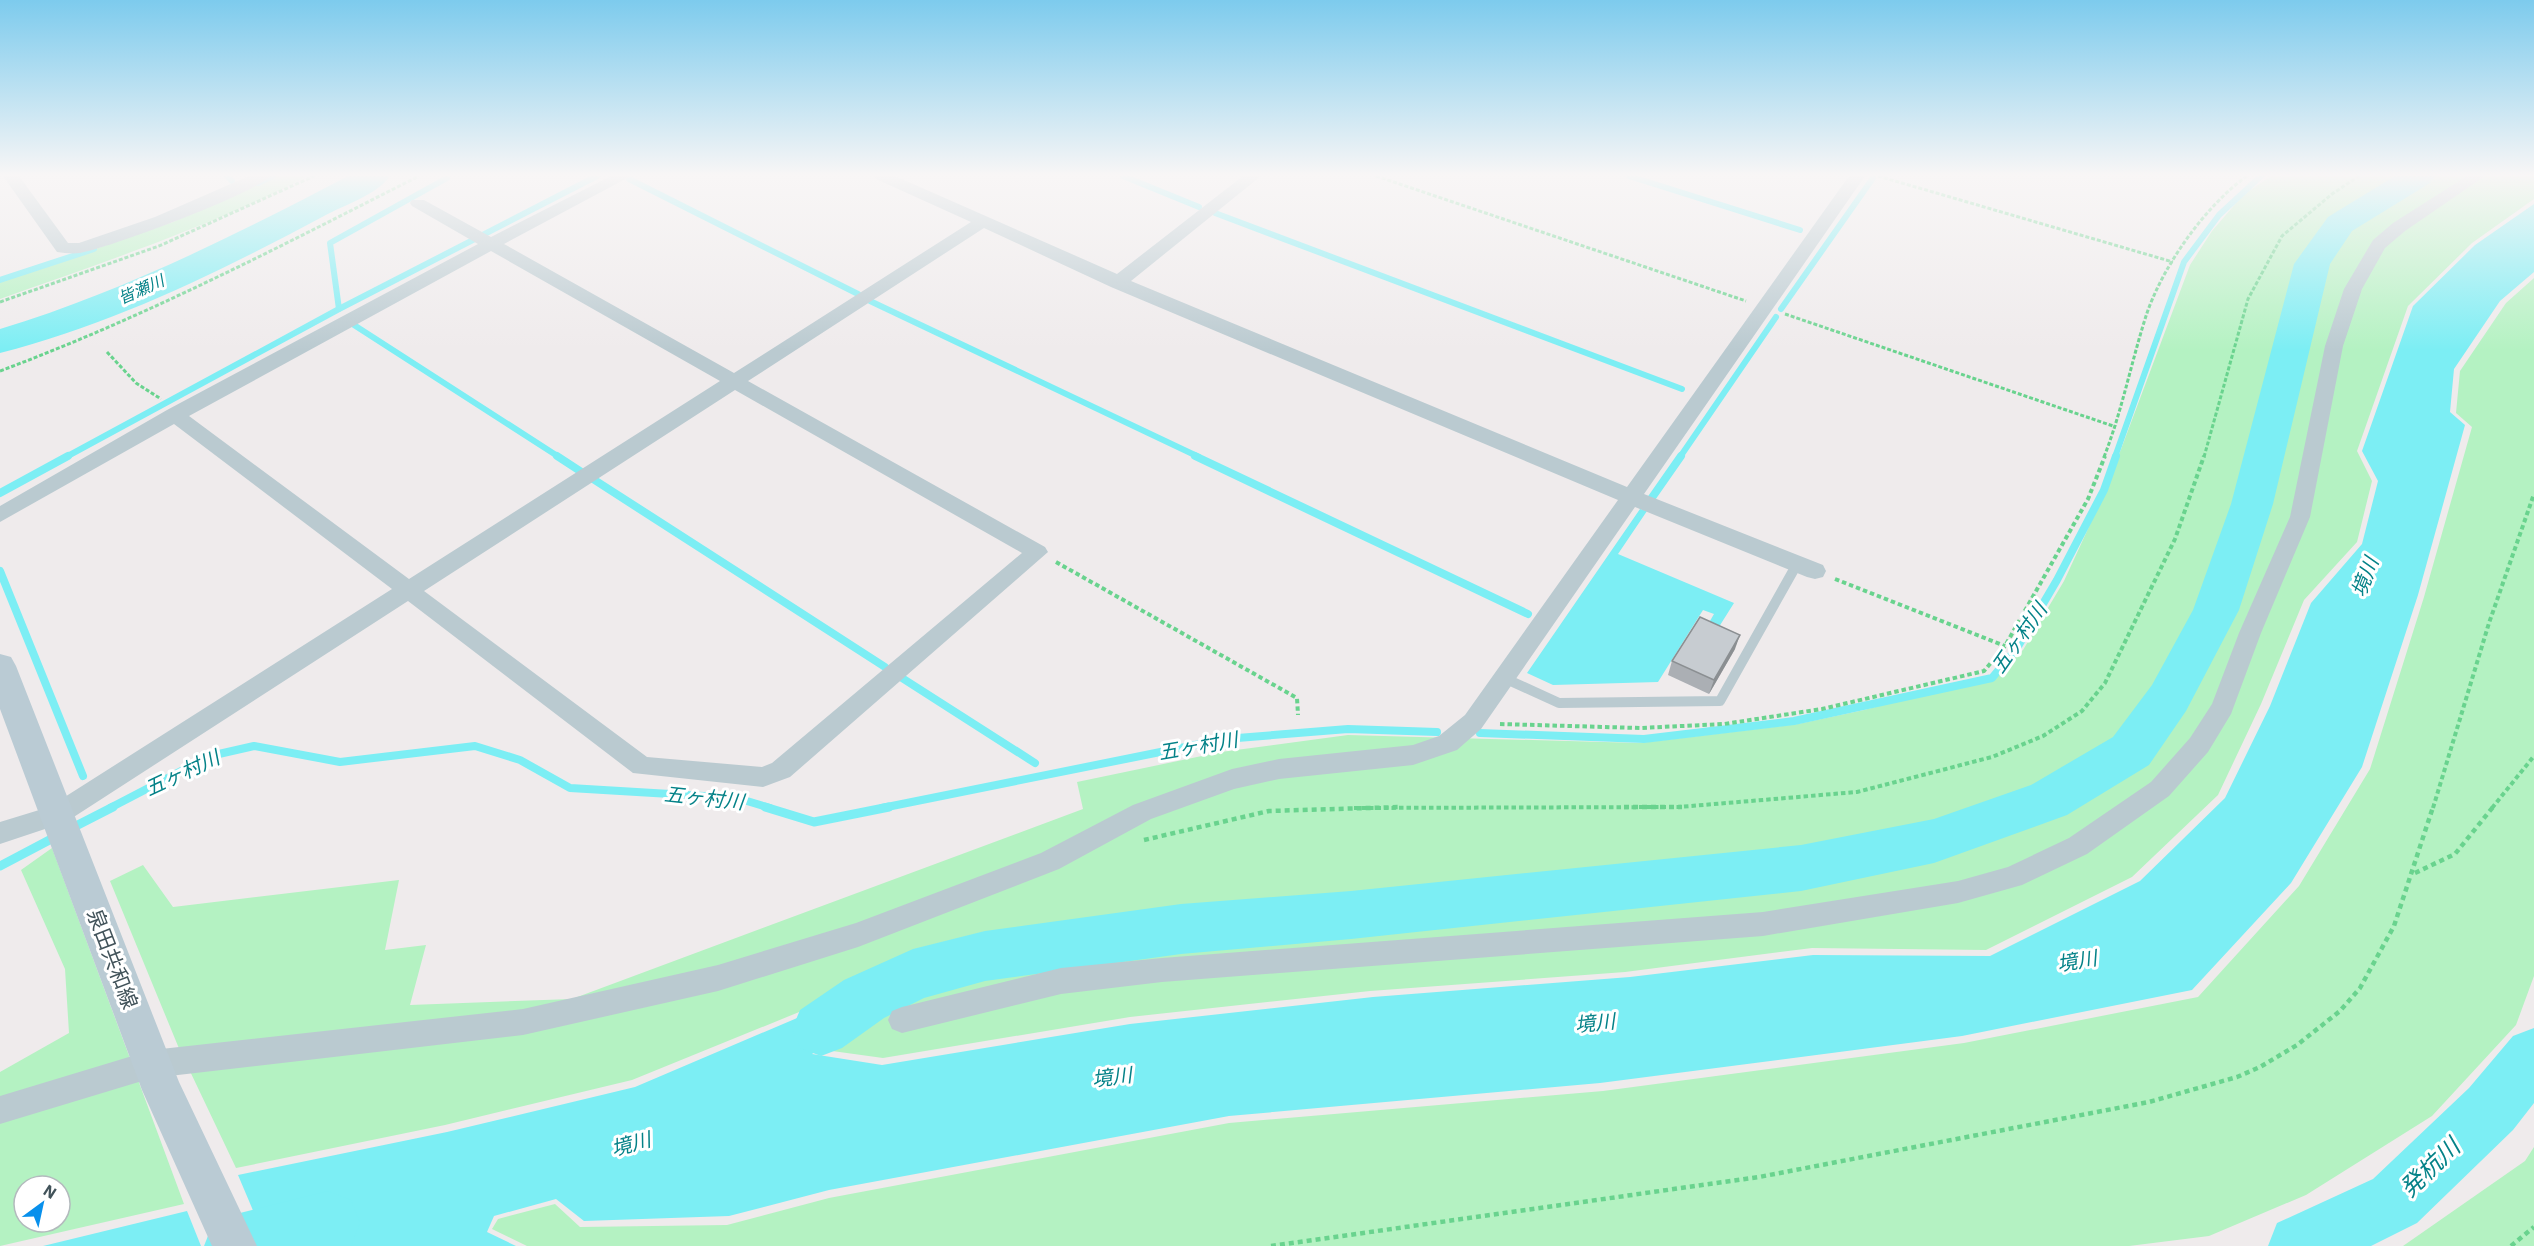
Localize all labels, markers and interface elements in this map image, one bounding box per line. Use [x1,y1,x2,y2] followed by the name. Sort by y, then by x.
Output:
[115,269,169,308] water label: 皆瀬川
[2345,551,2385,600] water label: 境川
[1985,596,2054,678] water label: 五ヶ村川
[1156,725,1242,766] water label: 五ヶ村川
[140,743,226,802] water label: 五ヶ村川
[663,780,747,815] water label: 五ヶ村川
[81,905,145,1013] street label: 泉田共和線
[2055,943,2101,977] water label: 境川
[1574,1007,1618,1038] water label: 境川
[1090,1060,1135,1092] water label: 境川
[608,1125,656,1162] water label: 境川
[2392,1129,2468,1204] water label: 発杭川
[12,1174,72,1234] north arrow
[40,1180,60,1203] text: N

